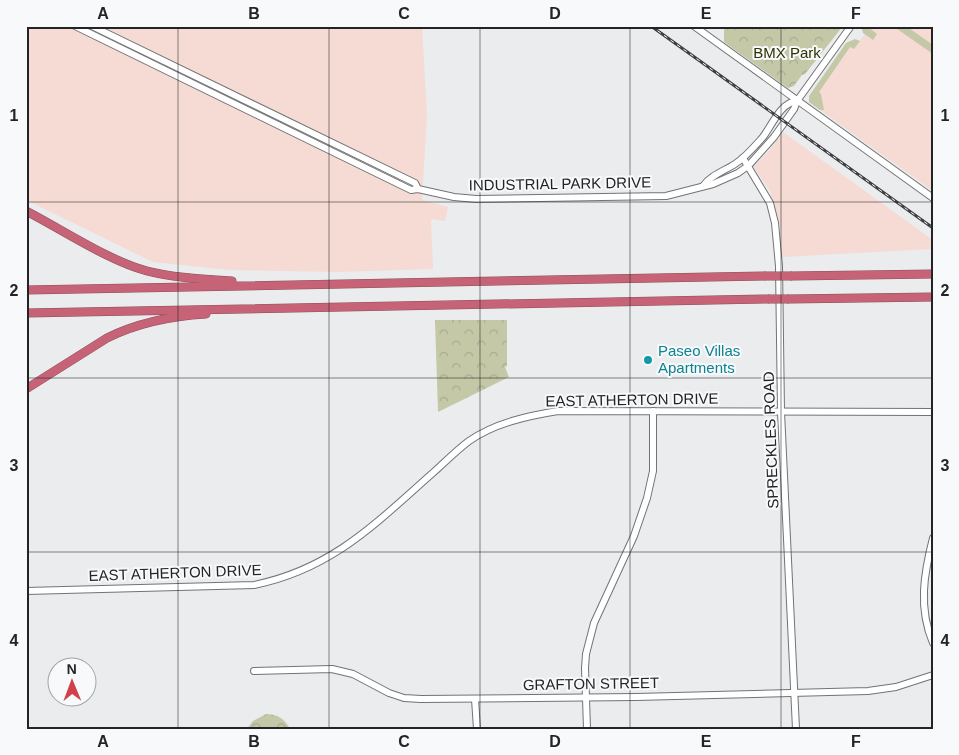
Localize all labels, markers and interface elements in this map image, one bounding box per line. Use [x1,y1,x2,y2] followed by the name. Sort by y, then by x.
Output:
[97,5,109,22] text: A
[248,5,260,22] text: B
[398,5,410,22] text: C
[549,5,561,22] text: D
[701,5,712,22] text: E
[851,5,861,22] text: F
[753,44,821,61] park label: BMX Park
[10,107,19,124] text: 1
[941,107,950,124] text: 1
[469,173,651,194] street label: INDUSTRIAL PARK DRIVE
[10,282,19,299] text: 2
[941,282,950,299] text: 2
[658,342,740,376] place label: Paseo Villas Apartments
[642,354,654,366] marker: Paseo Villas Apartments
[760,371,781,509] street label: SPRECKLES ROAD
[545,389,719,410] street label: EAST ATHERTON DRIVE
[10,457,19,474] text: 3
[941,457,950,474] text: 3
[88,561,262,584] street label: EAST ATHERTON DRIVE
[10,632,19,649] text: 4
[941,632,950,649] text: 4
[48,658,98,708] north arrow
[67,661,77,677] text: N
[523,674,659,693] street label: GRAFTON STREET
[97,733,109,750] text: A
[248,733,260,750] text: B
[398,733,410,750] text: C
[549,733,561,750] text: D
[701,733,712,750] text: E
[851,733,861,750] text: F

